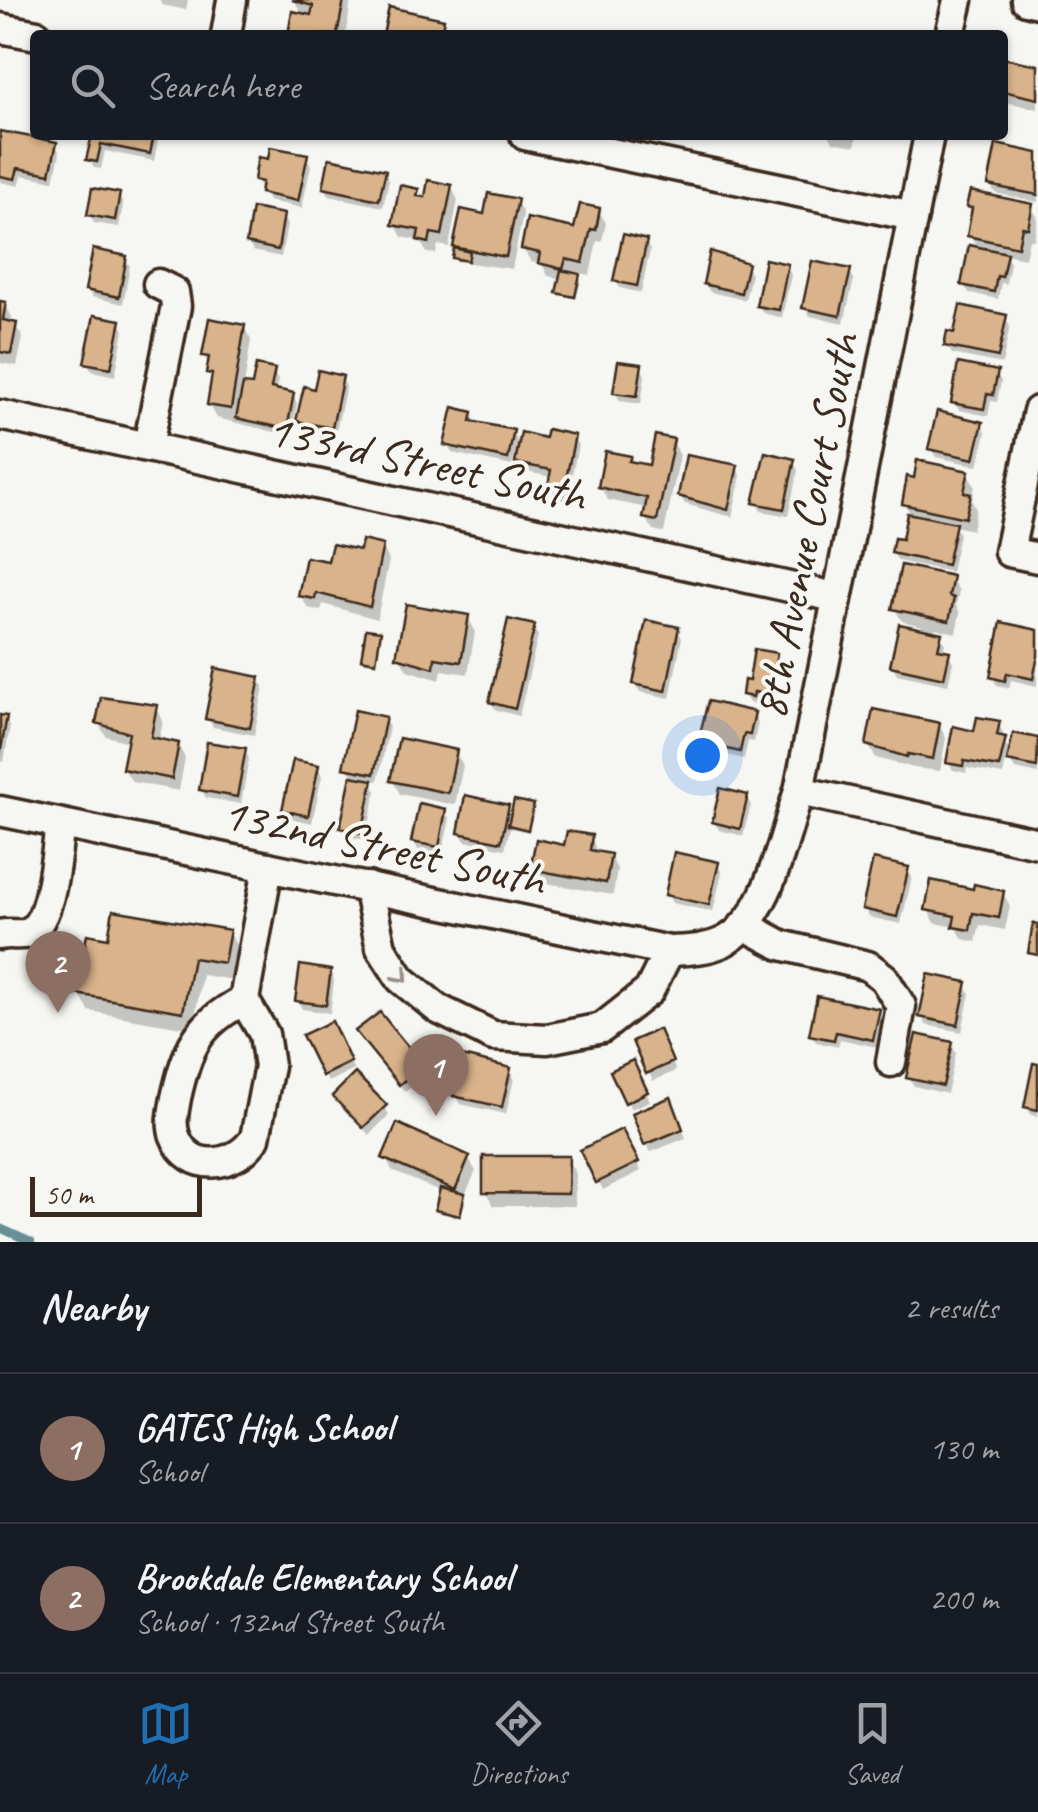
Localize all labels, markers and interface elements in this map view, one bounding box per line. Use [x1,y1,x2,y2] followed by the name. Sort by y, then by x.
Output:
[30,30,1008,140] search box
[65,58,120,113] icon: search
[145,62,300,109] text: Search here
[739,326,873,724] street label: 8th Avenue Court South
[262,399,594,526] street label: 133rd Street South
[677,730,728,781] your location
[217,783,553,910] street label: 132nd Street South
[26,930,90,1013] pin: 2
[390,964,408,983] one-way arrow
[404,1034,468,1116] pin: 1
[30,1172,202,1216] scale bar
[45,1177,93,1212] text: 50 m
[40,1281,146,1334] text: Nearby
[904,1287,998,1328] text: 2 results
[135,1404,392,1451] text: GATES High School
[65,1428,80,1469] text: 1
[929,1428,998,1469] text: 130 m
[135,1451,204,1492] text: School
[135,1554,511,1601] text: Brookdale Elementary School
[65,1578,80,1619] text: 2
[929,1578,998,1619] text: 200 m
[135,1601,444,1642] text: School · 132nd Street South
[138,1696,193,1791] tab: Map
[470,1696,568,1791] tab: Directions
[845,1696,900,1791] tab: Saved

